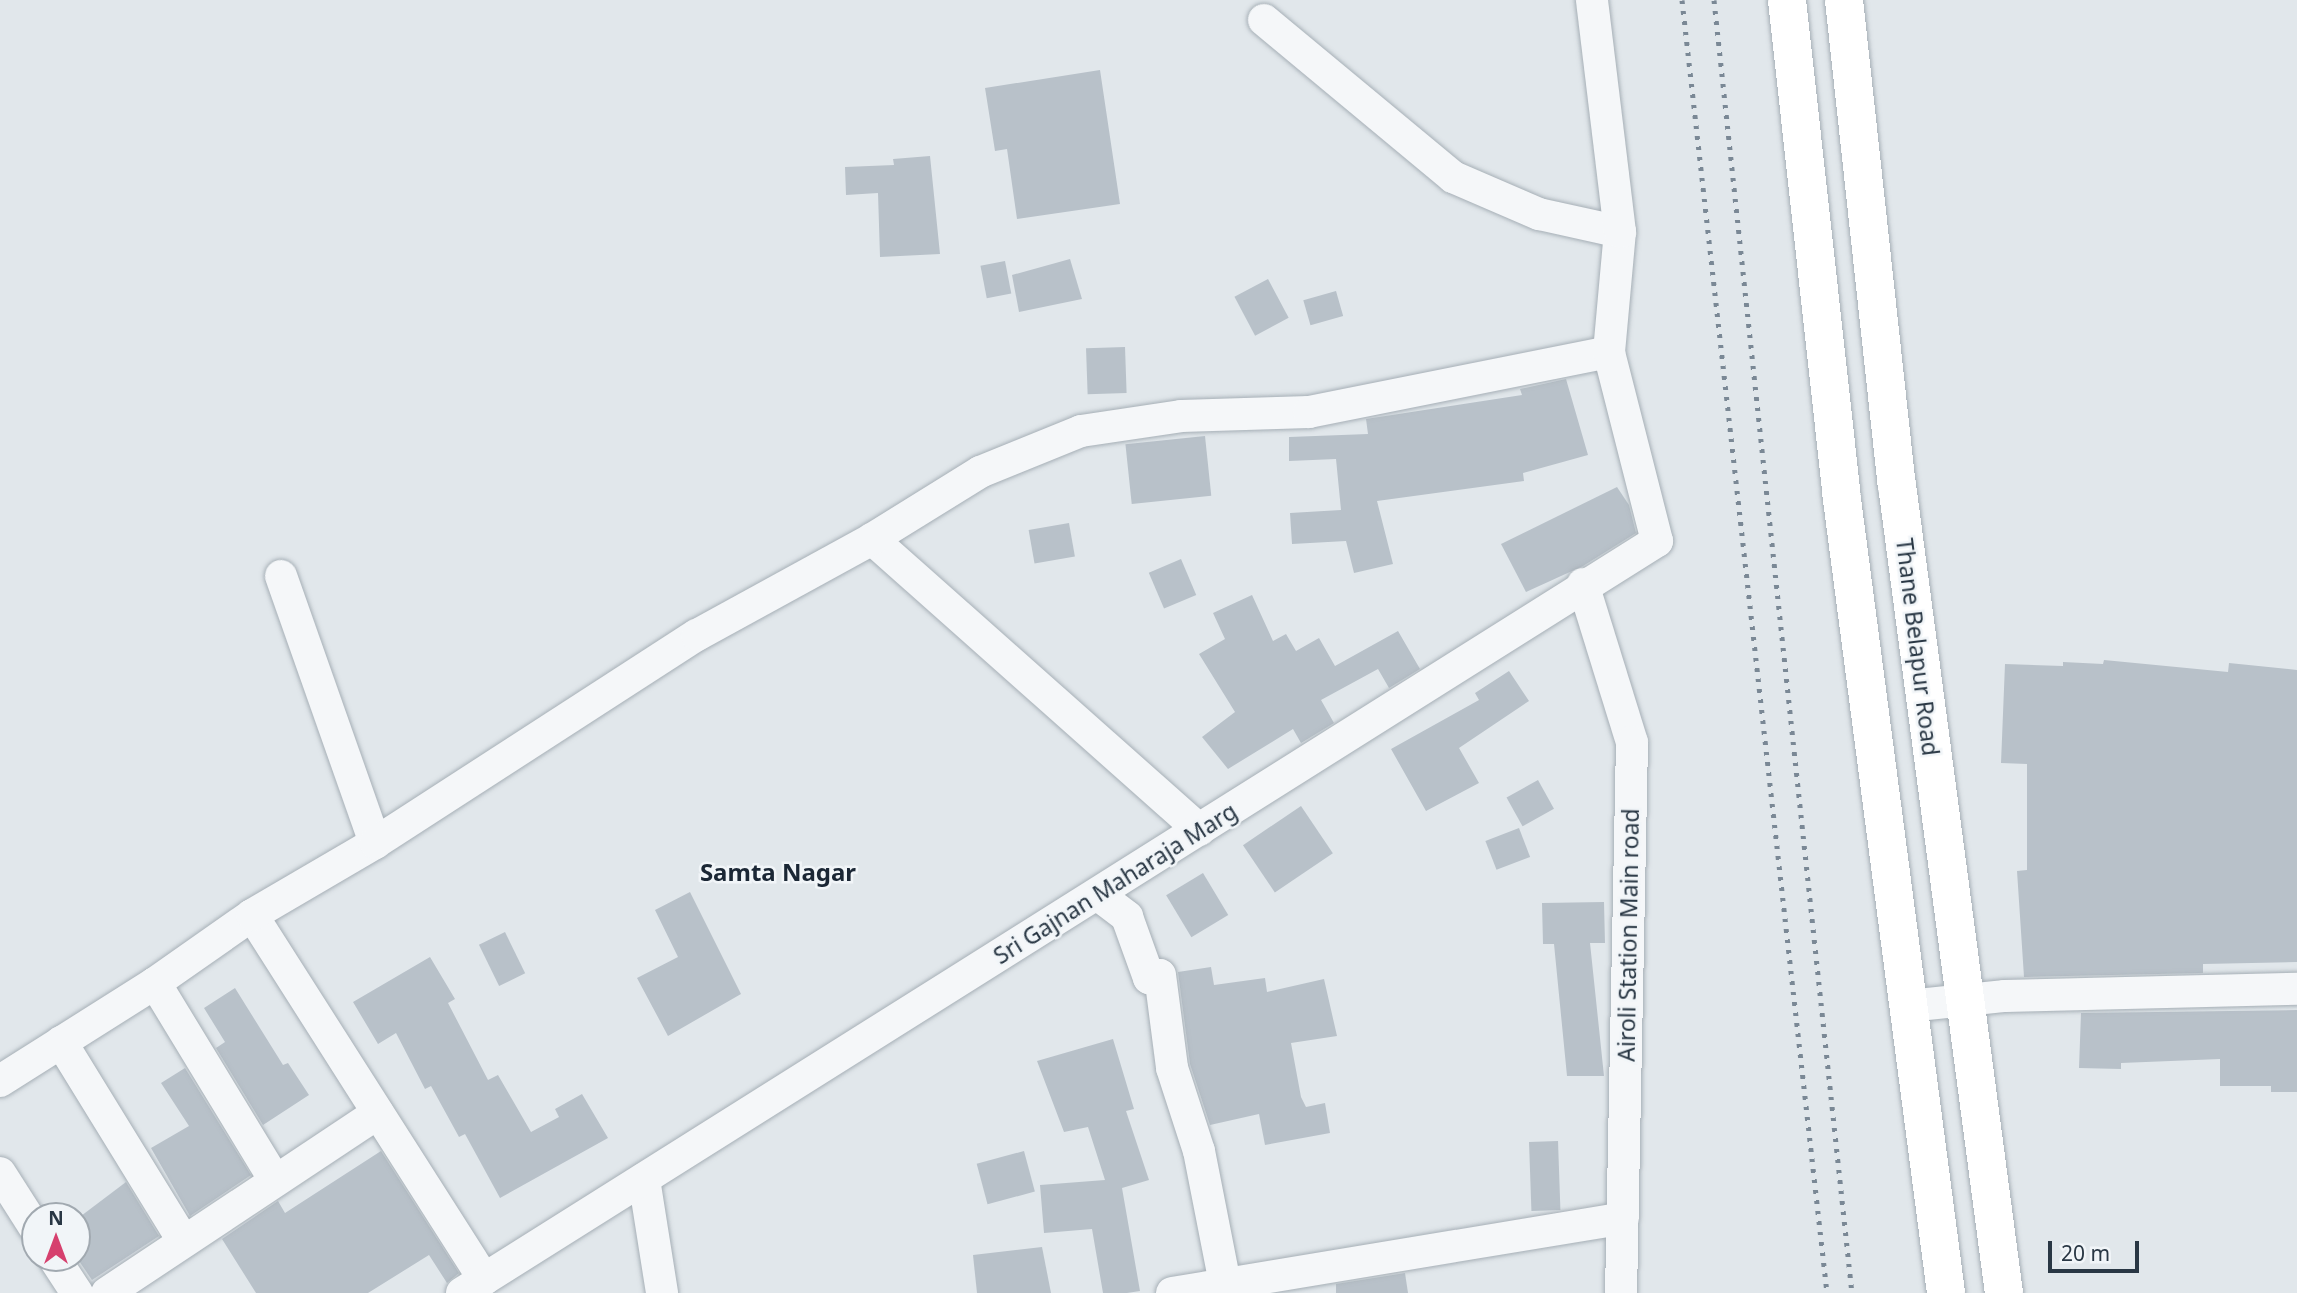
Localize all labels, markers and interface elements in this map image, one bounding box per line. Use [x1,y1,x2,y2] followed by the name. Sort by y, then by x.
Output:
[1891,537,1945,757] street label: Thane Belapur Road
[988,797,1242,969] street label: Sri Gajnan Maharaja Marg
[1612,808,1644,1062] street label: Airoli Station Main road
[700,858,856,886] district label: Samta Nagar
[21,1202,91,1272] north arrow
[48,1205,64,1231] text: N
[2052,1226,2143,1270] scale bar
[2061,1239,2110,1267] text: 20 m

